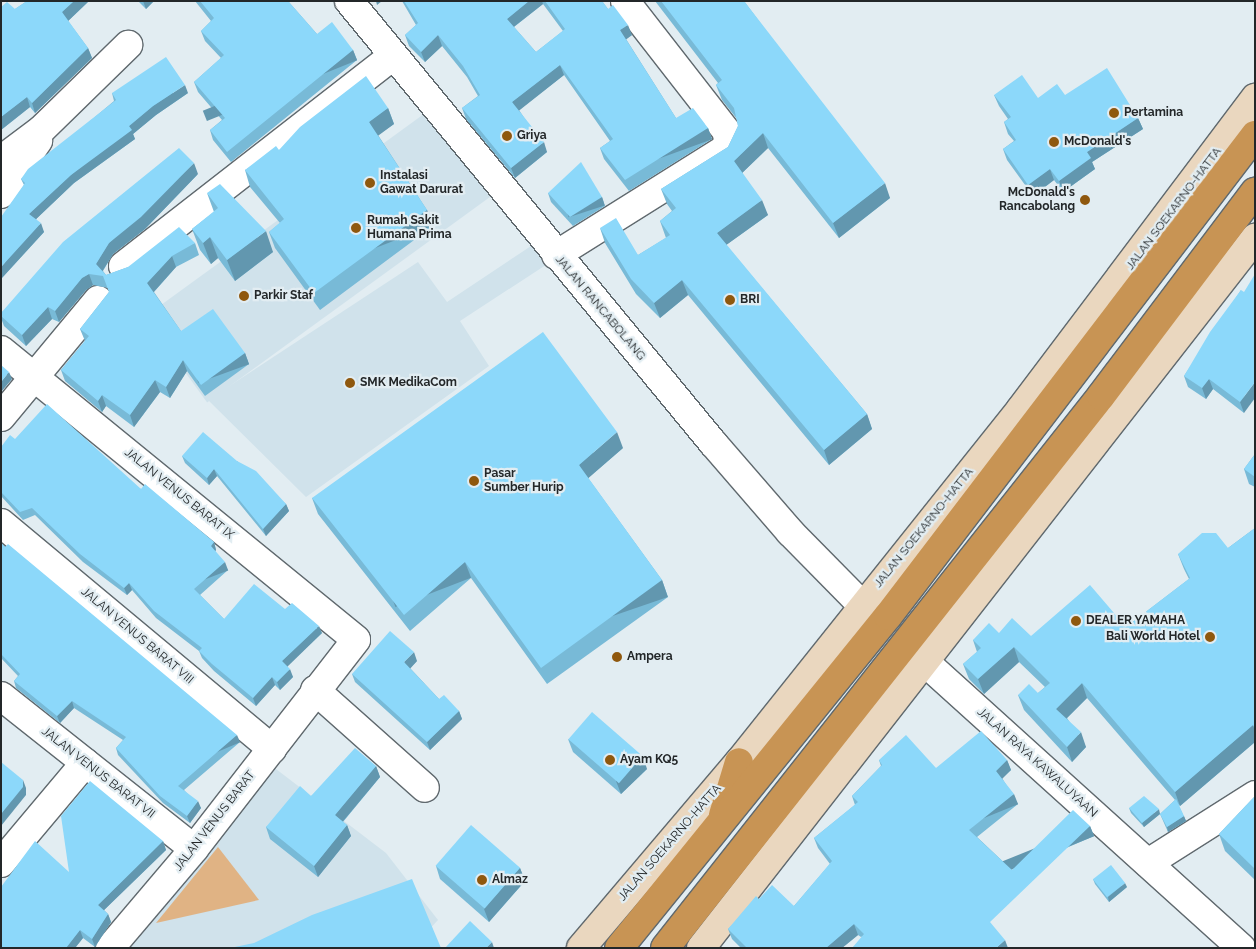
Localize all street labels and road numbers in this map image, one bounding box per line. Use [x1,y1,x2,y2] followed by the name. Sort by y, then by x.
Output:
[1123,145,1225,273] street label: JALAN SOEKARNO-HATTA
[552,253,648,363] street label: JALAN RANCABOLANG
[121,445,237,543] street label: JALAN VENUS BARAT IX
[871,465,977,591] street label: JALAN SOEKARNO-HATTA
[77,584,197,688] street label: JALAN VENUS BARAT VIII
[974,705,1100,821] street label: JALAN RAYA KAWALUYAAN
[38,724,158,822] street label: JALAN VENUS BARAT VII
[171,768,259,874] street label: JALAN VENUS BARAT
[615,782,725,904] street label: JALAN SOEKARNO-HATTA

